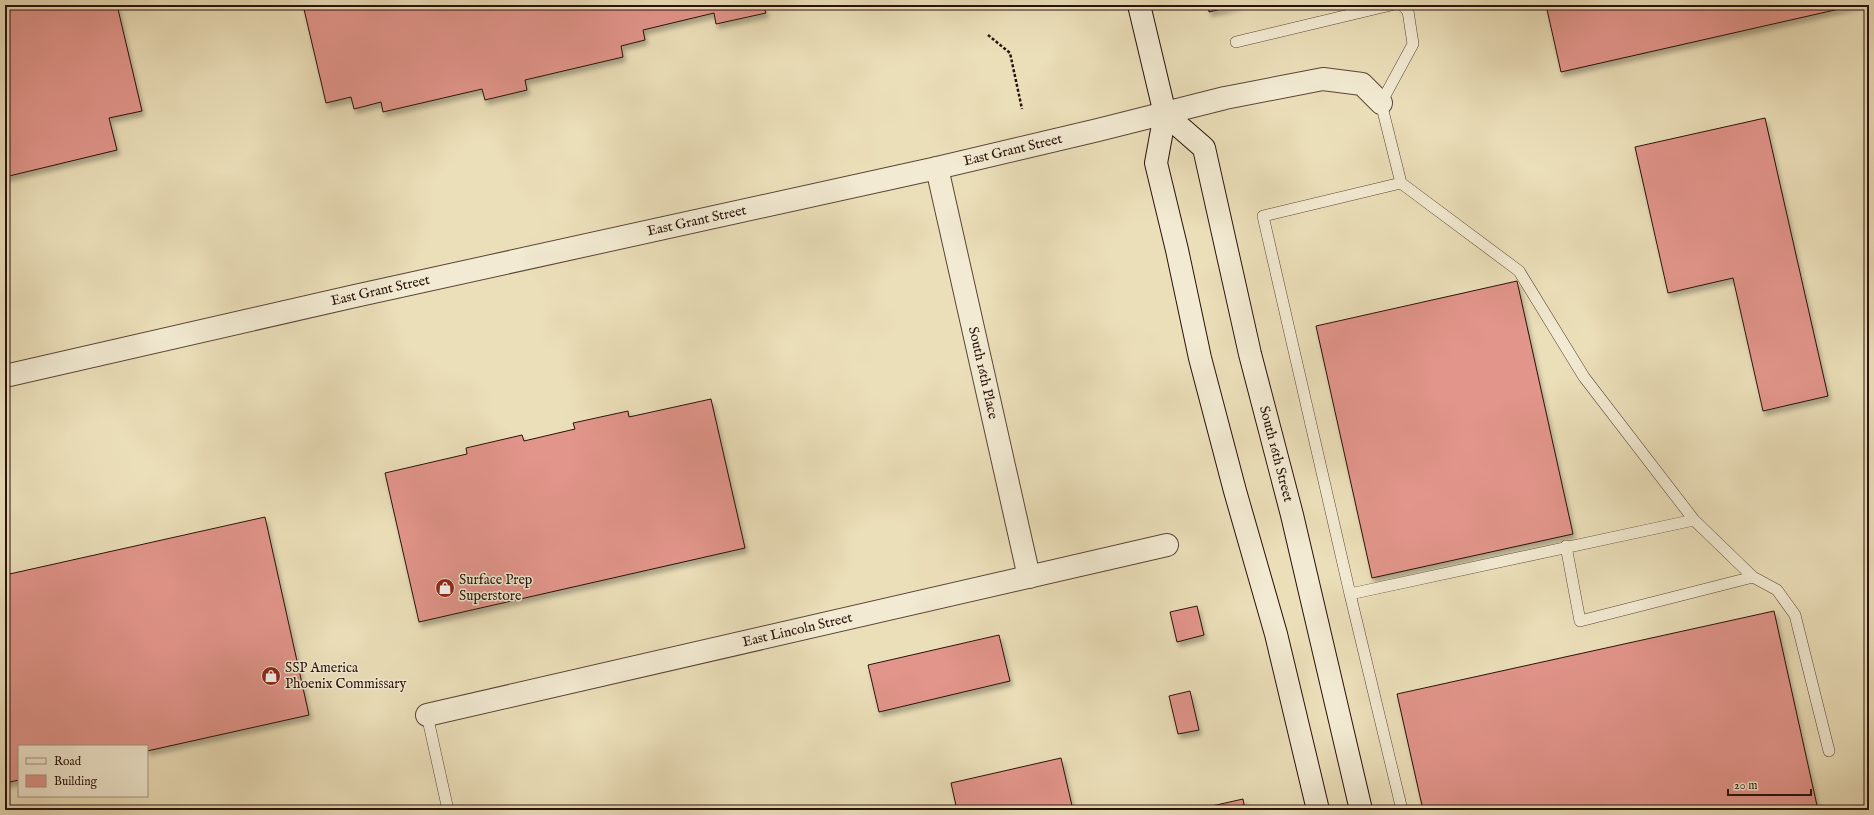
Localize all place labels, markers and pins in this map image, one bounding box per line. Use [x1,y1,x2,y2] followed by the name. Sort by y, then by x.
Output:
[459,571,533,605] place label: Surface Prep Superstore
[434,577,456,599] shop icon: Surface Prep Superstore
[285,659,407,693] place label: SSP America Phoenix Commissary
[260,665,282,687] shop icon: SSP America Phoenix Commissary

